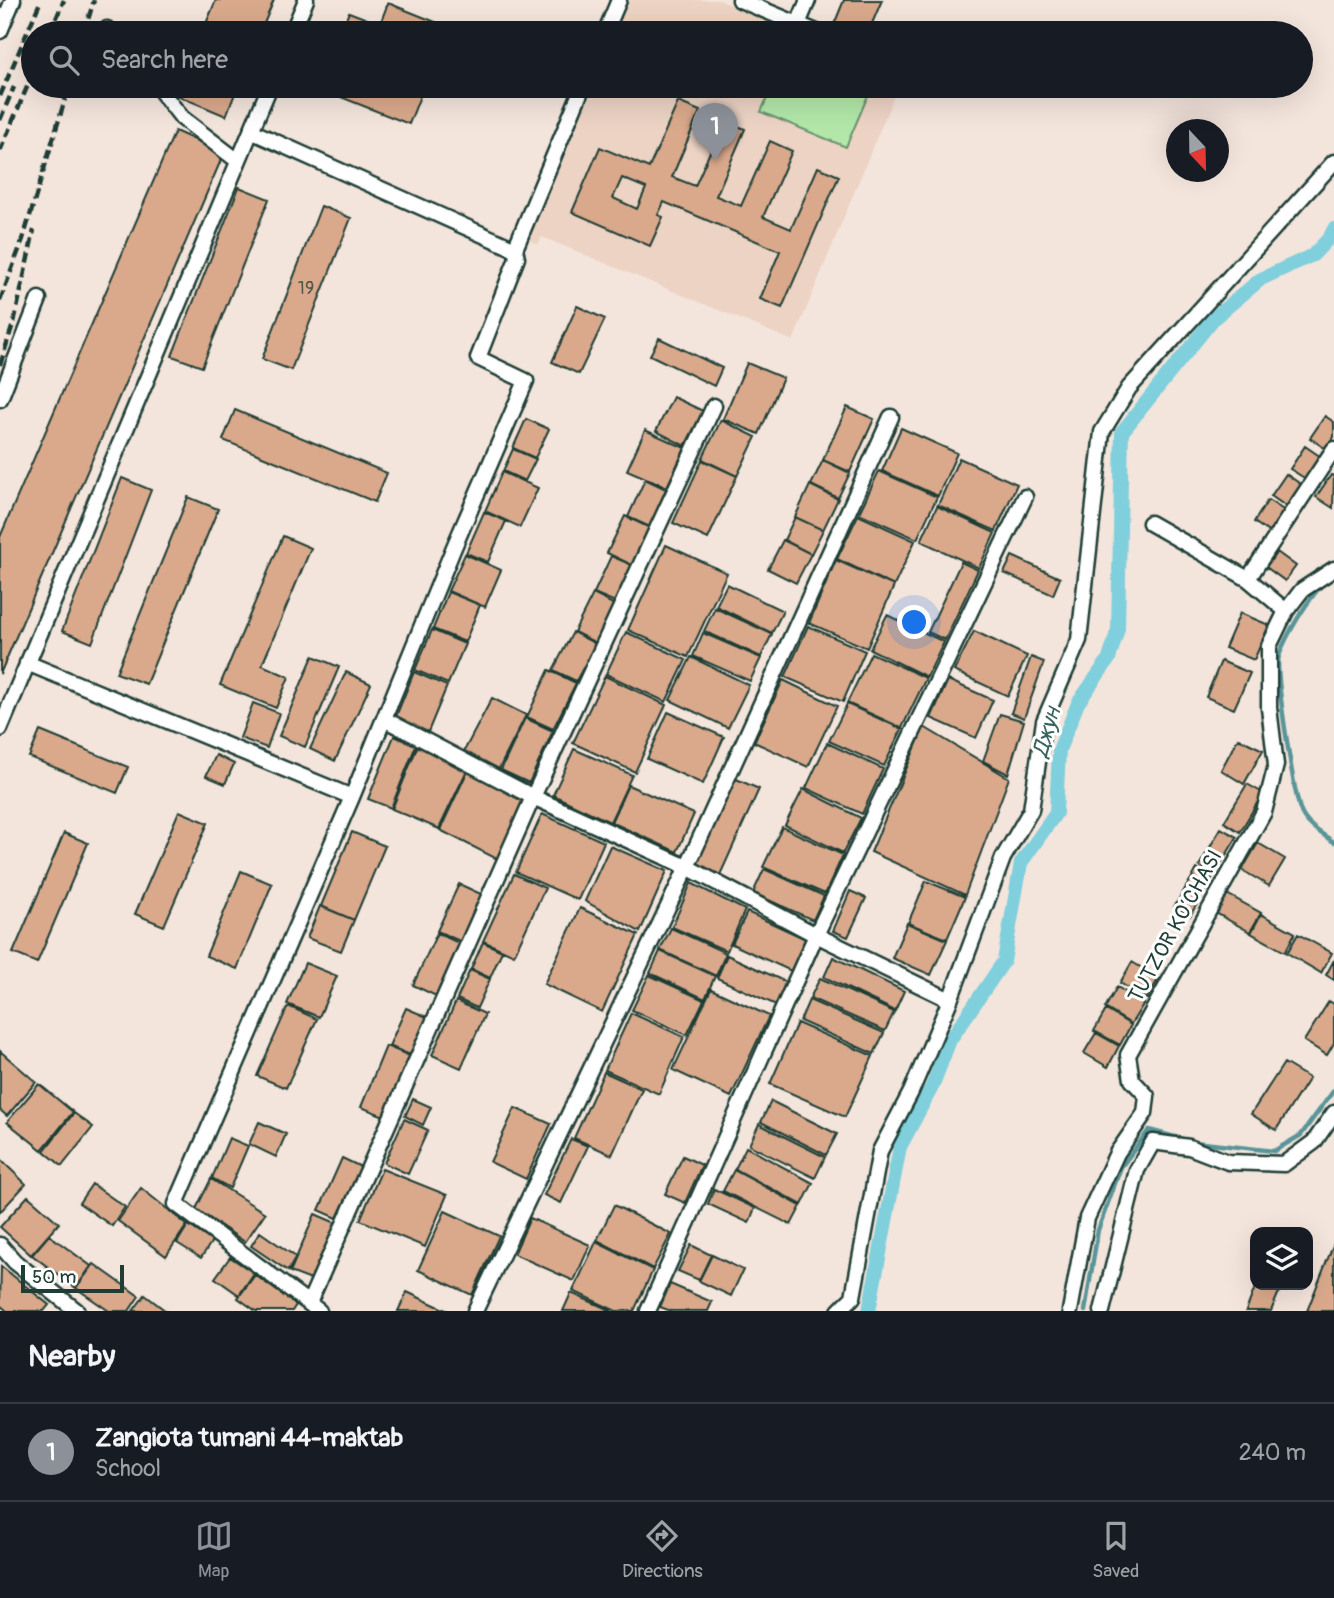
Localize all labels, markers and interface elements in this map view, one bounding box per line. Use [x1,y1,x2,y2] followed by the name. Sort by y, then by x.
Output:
[21,21,1313,98] search box
[45,41,83,79] icon: search
[101,44,228,76] text: Search here
[692,103,738,161] pin: 1
[1166,119,1229,182] north arrow
[298,277,314,300] house number: 19
[897,605,931,639] your location
[1025,702,1068,761] water label: Джун
[1122,845,1229,1007] street label: TUTZOR KO‘CHASI
[1250,1227,1313,1290] map controls
[1250,1227,1313,1290] button: layers
[21,1262,124,1294] scale bar
[32,1265,76,1289] text: 50 m
[28,1338,115,1375] text: Nearby
[95,1422,403,1454] text: Zangiota tumani 44-maktab
[47,1438,56,1467] text: 1
[1239,1438,1306,1467] text: 240 m
[95,1454,161,1483] text: School
[195,1517,233,1583] tab: Map
[622,1517,703,1583] tab: Directions
[1092,1517,1139,1583] tab: Saved

